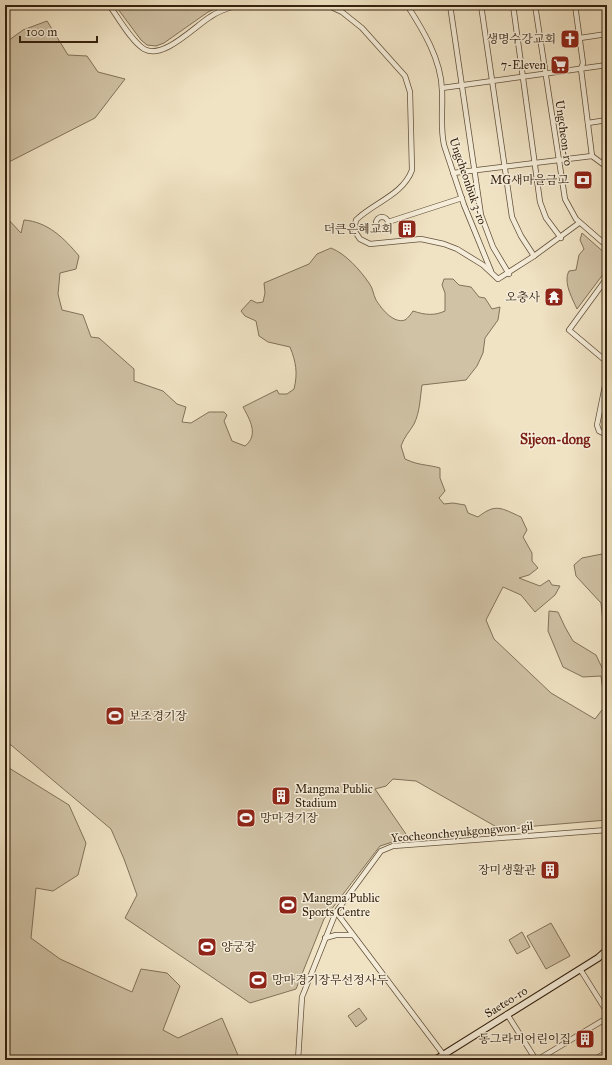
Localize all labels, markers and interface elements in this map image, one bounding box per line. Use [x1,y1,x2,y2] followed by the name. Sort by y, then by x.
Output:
[20,18,97,44] scale bar
[26,25,57,39] text: 100 m
[559,28,581,50] church icon: 생명수강교회
[486,32,556,46] place label: 생명수강교회
[549,54,571,76] supermarket icon: 7-Eleven
[501,58,547,72] place label: 7-Eleven
[551,99,576,167] street label: Ungcheon-ro
[446,136,489,227] street label: Ungcheonbuk 3-ro
[572,169,594,191] bank icon: MG새마을금고
[490,173,569,187] place label: MG새마을금고
[396,218,418,240] building icon: 더큰은혜교회
[323,222,393,236] place label: 더큰은혜교회
[543,286,565,308] temple icon: 오충사
[505,290,540,304] place label: 오충사
[520,431,590,449] district label: Sijeon-dong
[104,705,126,727] sports icon: 보조경기장
[129,709,187,723] place label: 보조경기장
[295,782,373,810] place label: Mangma Public Stadium
[270,785,292,807] building icon: Mangma Public Stadium
[235,807,257,829] sports icon: 망마경기장
[260,811,318,825] place label: 망마경기장
[390,819,535,846] street label: Yeocheoncheyukgongwon-gil
[539,859,561,881] building icon: 장미생활관
[478,863,536,877] place label: 장미생활관
[302,891,380,919] place label: Mangma Public Sports Centre
[277,894,299,916] sports icon: Mangma Public Sports Centre
[196,936,218,958] sports icon: 양궁장
[221,940,256,954] place label: 양궁장
[247,969,269,991] sports icon: 망마경기장무선정사두
[272,973,388,987] place label: 망마경기장무선정사두
[482,983,530,1021] street label: Saeteo-ro
[574,1028,596,1050] building icon: 동그라미어린이집
[478,1032,571,1046] place label: 동그라미어린이집

